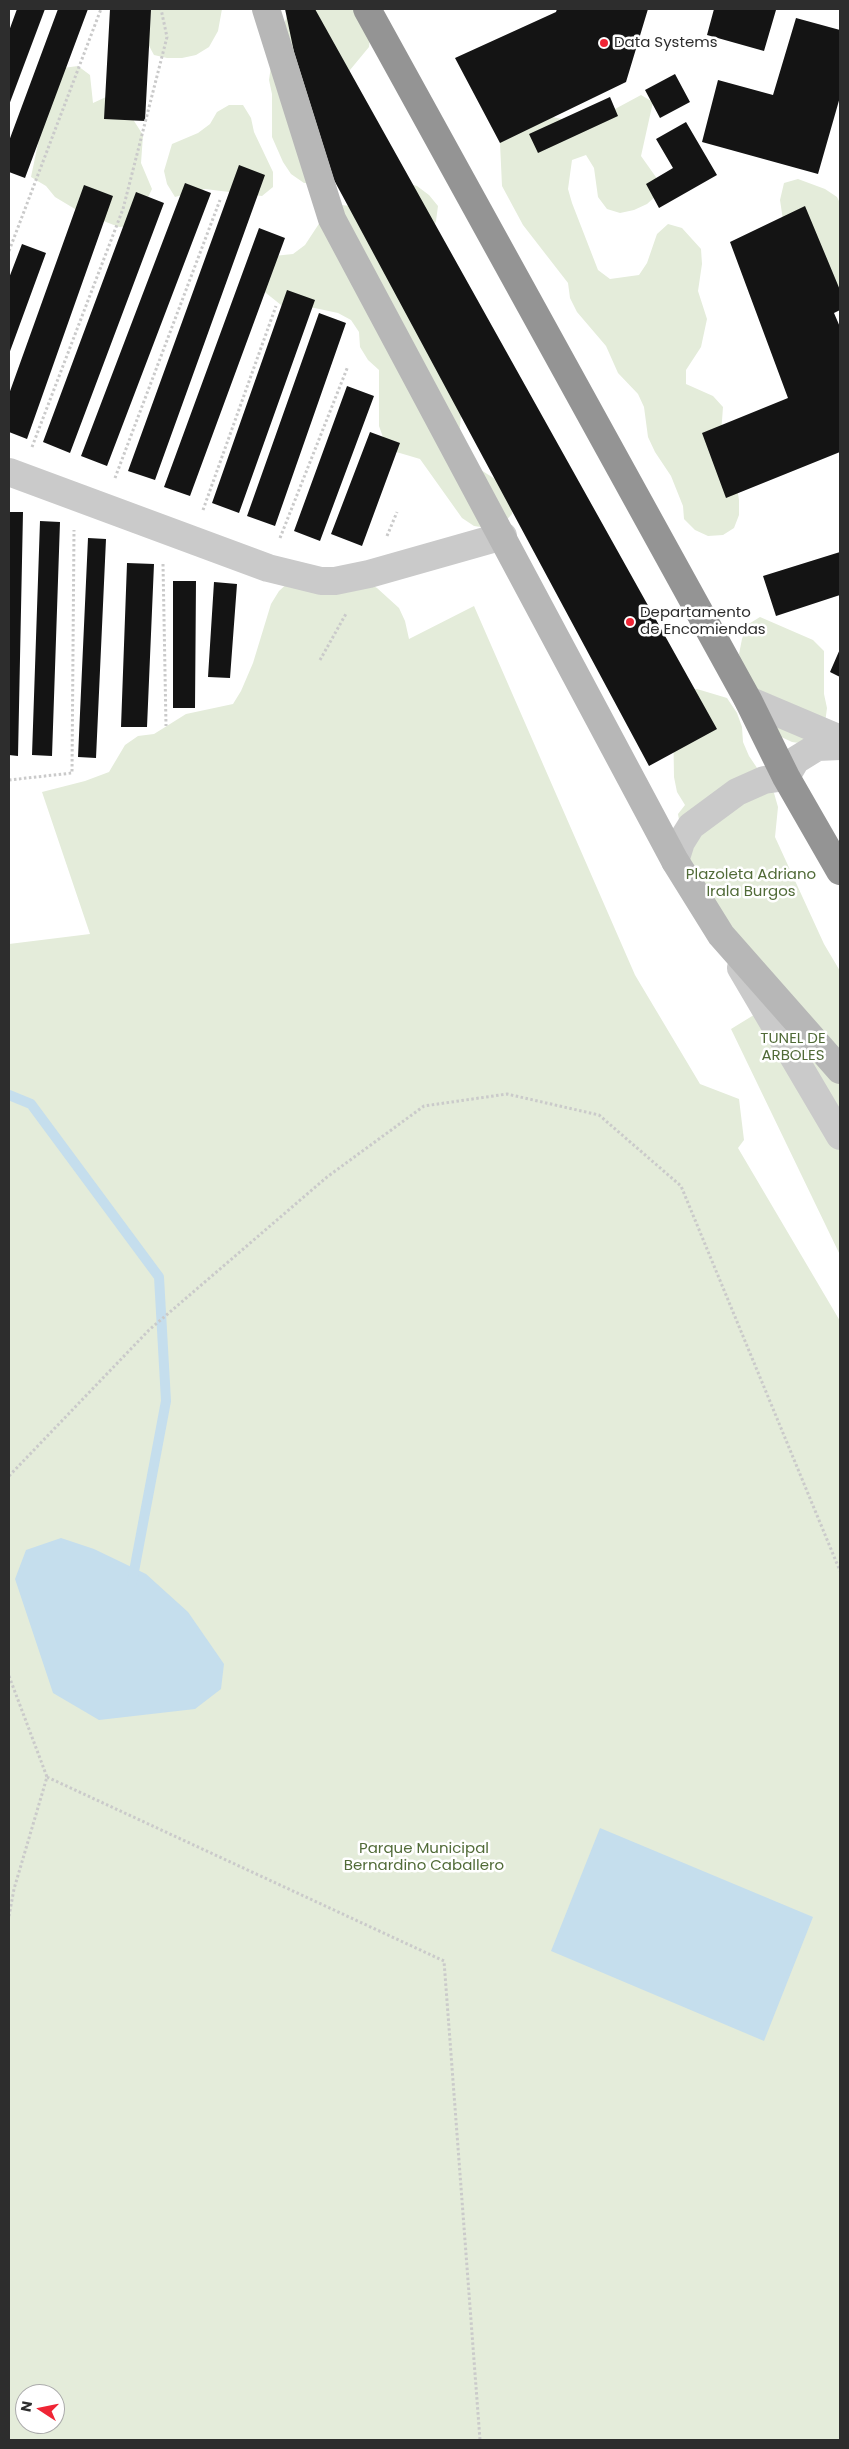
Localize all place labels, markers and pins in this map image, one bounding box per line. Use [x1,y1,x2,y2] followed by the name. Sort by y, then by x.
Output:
[614,34,717,52] place label: Data Systems
[598,37,610,49] marker: Data Systems
[640,604,766,639] place label: Departamento de Encomiendas
[624,616,636,628] marker: Departamento de Encomiendas

